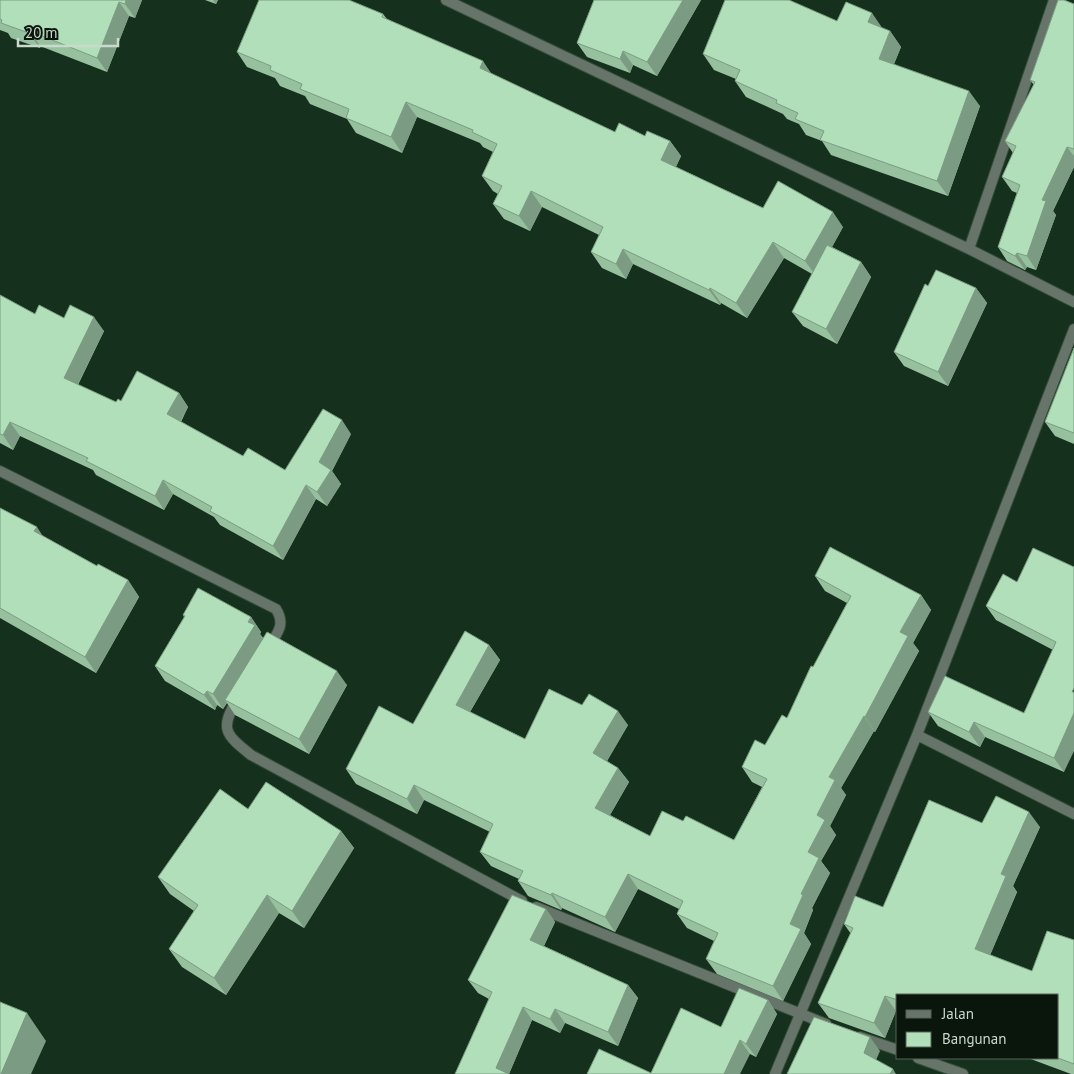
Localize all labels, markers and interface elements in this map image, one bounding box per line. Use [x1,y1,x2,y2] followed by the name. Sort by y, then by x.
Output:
[18,15,118,47] scale bar
[25,23,58,42] text: 20 m
[896,994,1059,1059] legend
[941,1004,974,1023] text: Jalan
[942,1029,1006,1048] text: Bangunan

